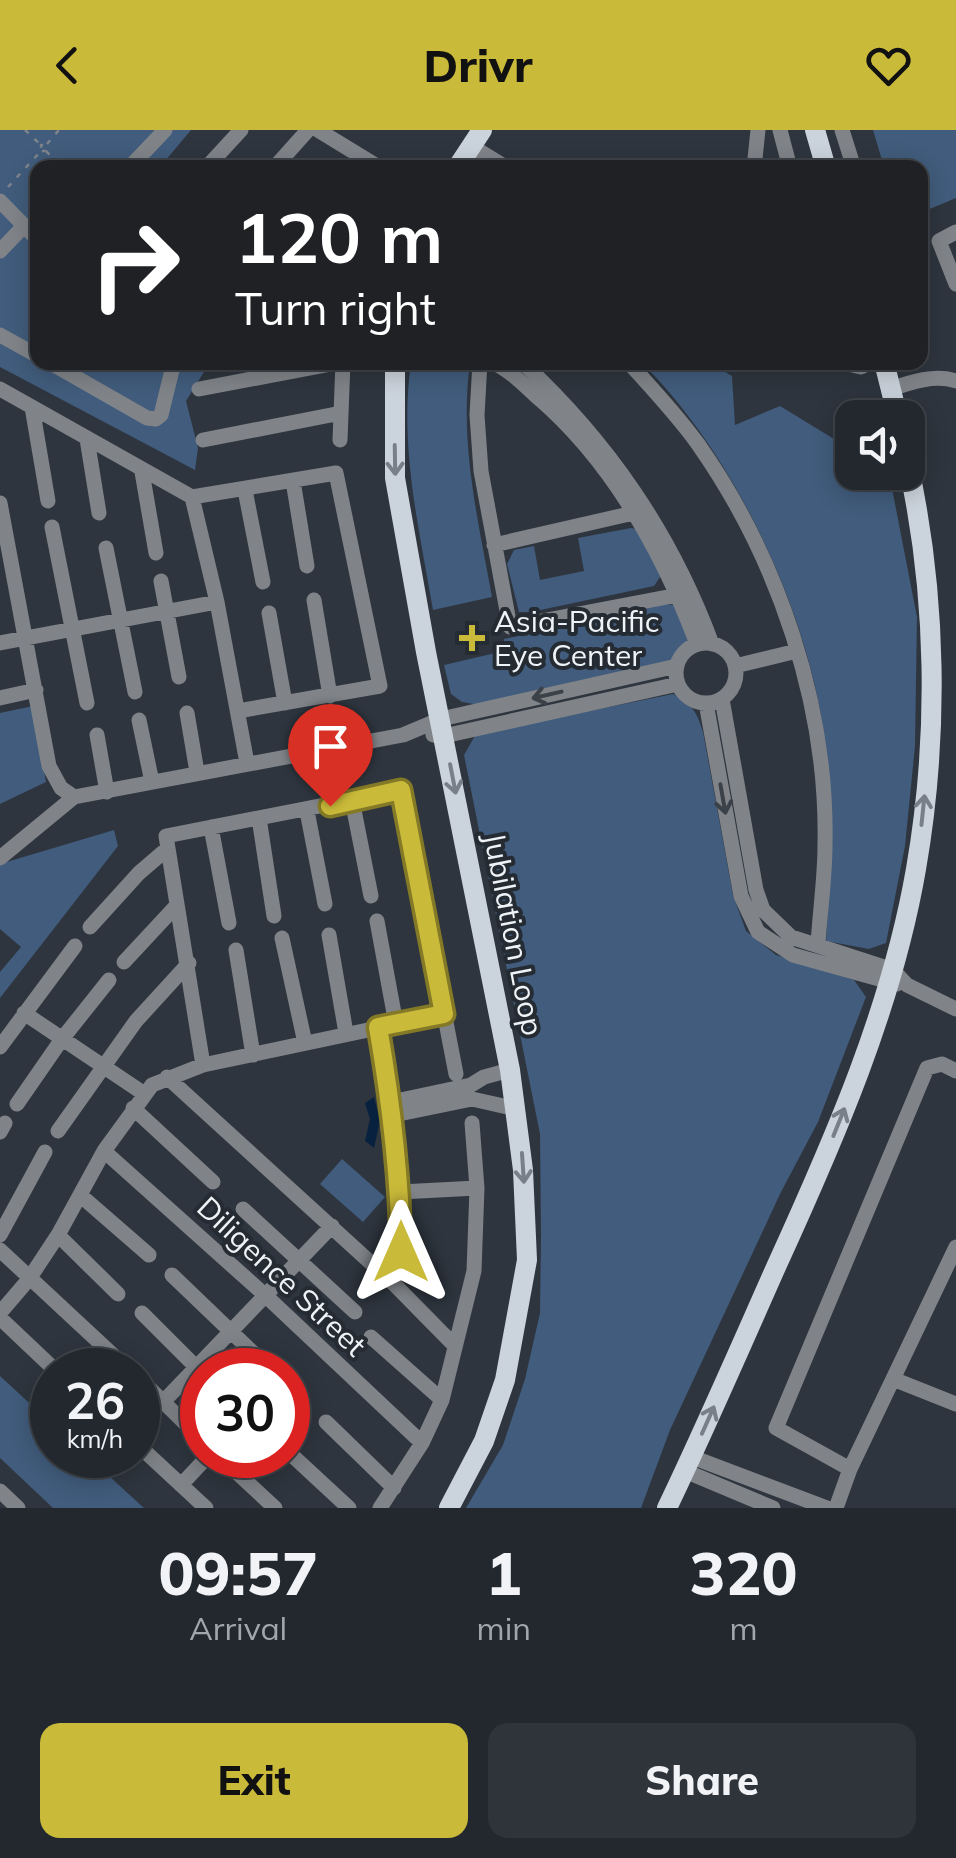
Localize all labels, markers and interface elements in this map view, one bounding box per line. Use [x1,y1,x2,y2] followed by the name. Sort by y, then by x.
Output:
[424,37,532,93] text: Drivr
[40,38,95,93] icon: back
[861,38,916,93] icon: heart
[235,193,443,281] text: 120 m
[70,200,200,330] icon: right
[235,280,436,336] text: Turn right
[835,400,925,490] map controls
[835,400,925,490] button: sound
[386,442,404,475] one-way arrow
[494,602,660,674] place label: Asia-Pacific Eye Center
[459,625,485,651] marker: Asia-Pacific Eye Center
[532,687,564,705] one-way arrow
[288,704,373,807] pin
[303,719,358,774] icon: arrive
[444,763,463,795] one-way arrow
[714,783,733,815] one-way arrow
[914,794,933,826] one-way arrow
[476,829,552,1039] street label: Jubilation Loop
[832,1107,850,1138] one-way arrow
[513,1151,532,1184] one-way arrow
[190,1188,374,1364] street label: Diligence Street
[349,1200,453,1304] position arrow
[180,1348,310,1478] speed limit sign: 30
[65,1369,125,1432] text: 26
[700,1405,718,1436] one-way arrow
[67,1423,123,1454] text: km/h
[158,1535,318,1610] text: 09:57
[486,1535,522,1610] text: 1
[689,1535,797,1610] text: 320
[189,1608,287,1648] text: Arrival
[477,1608,531,1648] text: min
[729,1608,758,1648] text: m
[40,1723,468,1838] button: Exit
[488,1723,916,1838] button: Share

